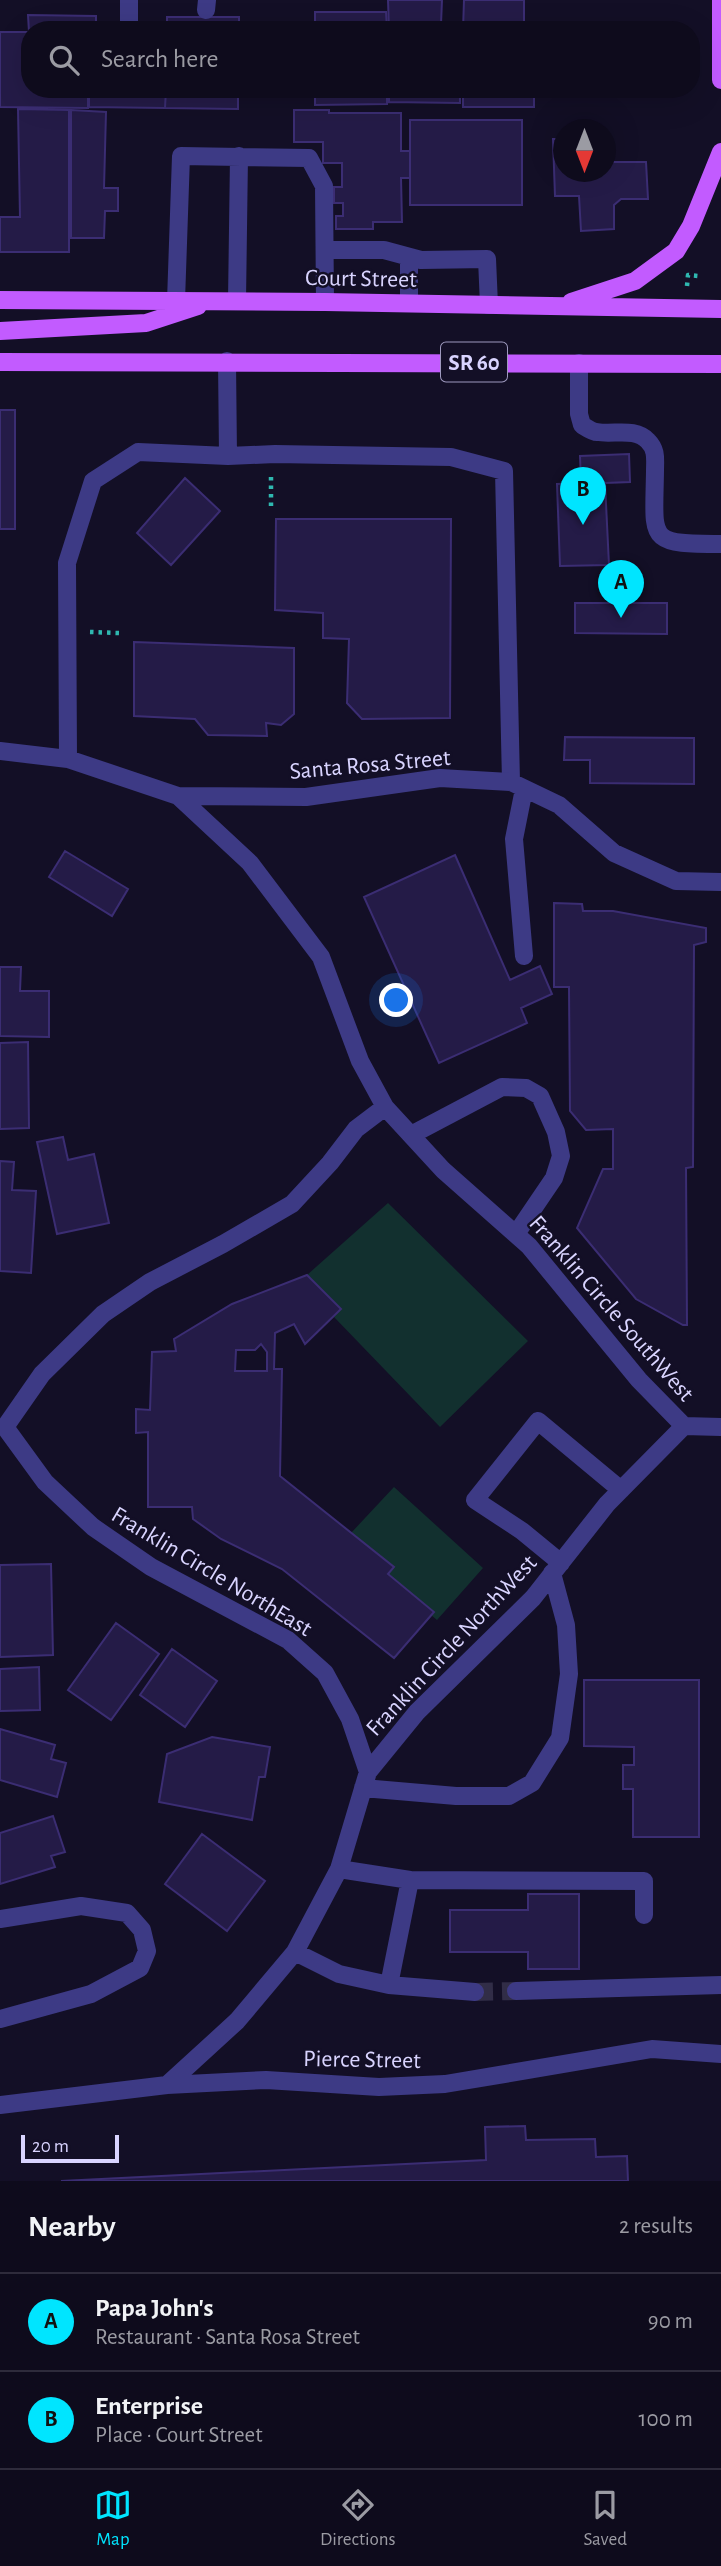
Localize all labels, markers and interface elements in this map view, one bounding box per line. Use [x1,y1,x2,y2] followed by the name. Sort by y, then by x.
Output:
[21,21,700,98] search box
[45,41,83,79] icon: search
[101,46,219,72] text: Search here
[553,119,616,182] north arrow
[305,266,417,292] street label: Court Street
[441,342,507,382] road number: SR 60
[560,467,606,525] pin: B
[598,560,644,618] pin: A
[289,746,452,784] street label: Santa Rosa Street
[379,983,413,1017] your location
[524,1211,698,1406] street label: Franklin Circle SouthWest
[107,1503,316,1641] street label: Franklin Circle NorthEast
[362,1550,542,1741] street label: Franklin Circle NorthWest
[303,2047,421,2073] street label: Pierce Street
[21,2132,119,2164] scale bar
[32,2137,69,2156] text: 20 m
[28,2212,116,2242] text: Nearby
[619,2215,693,2238] text: 2 results
[95,2295,214,2321] text: Papa John's
[44,2310,58,2333] text: A
[648,2310,693,2333] text: 90 m
[95,2326,360,2349] text: Restaurant · Santa Rosa Street
[95,2393,203,2419] text: Enterprise
[44,2408,58,2431] text: B
[639,2408,693,2431] text: 100 m
[95,2424,263,2447] text: Place · Court Street
[94,2486,132,2551] tab: Map
[320,2486,396,2551] tab: Directions
[584,2486,627,2551] tab: Saved

